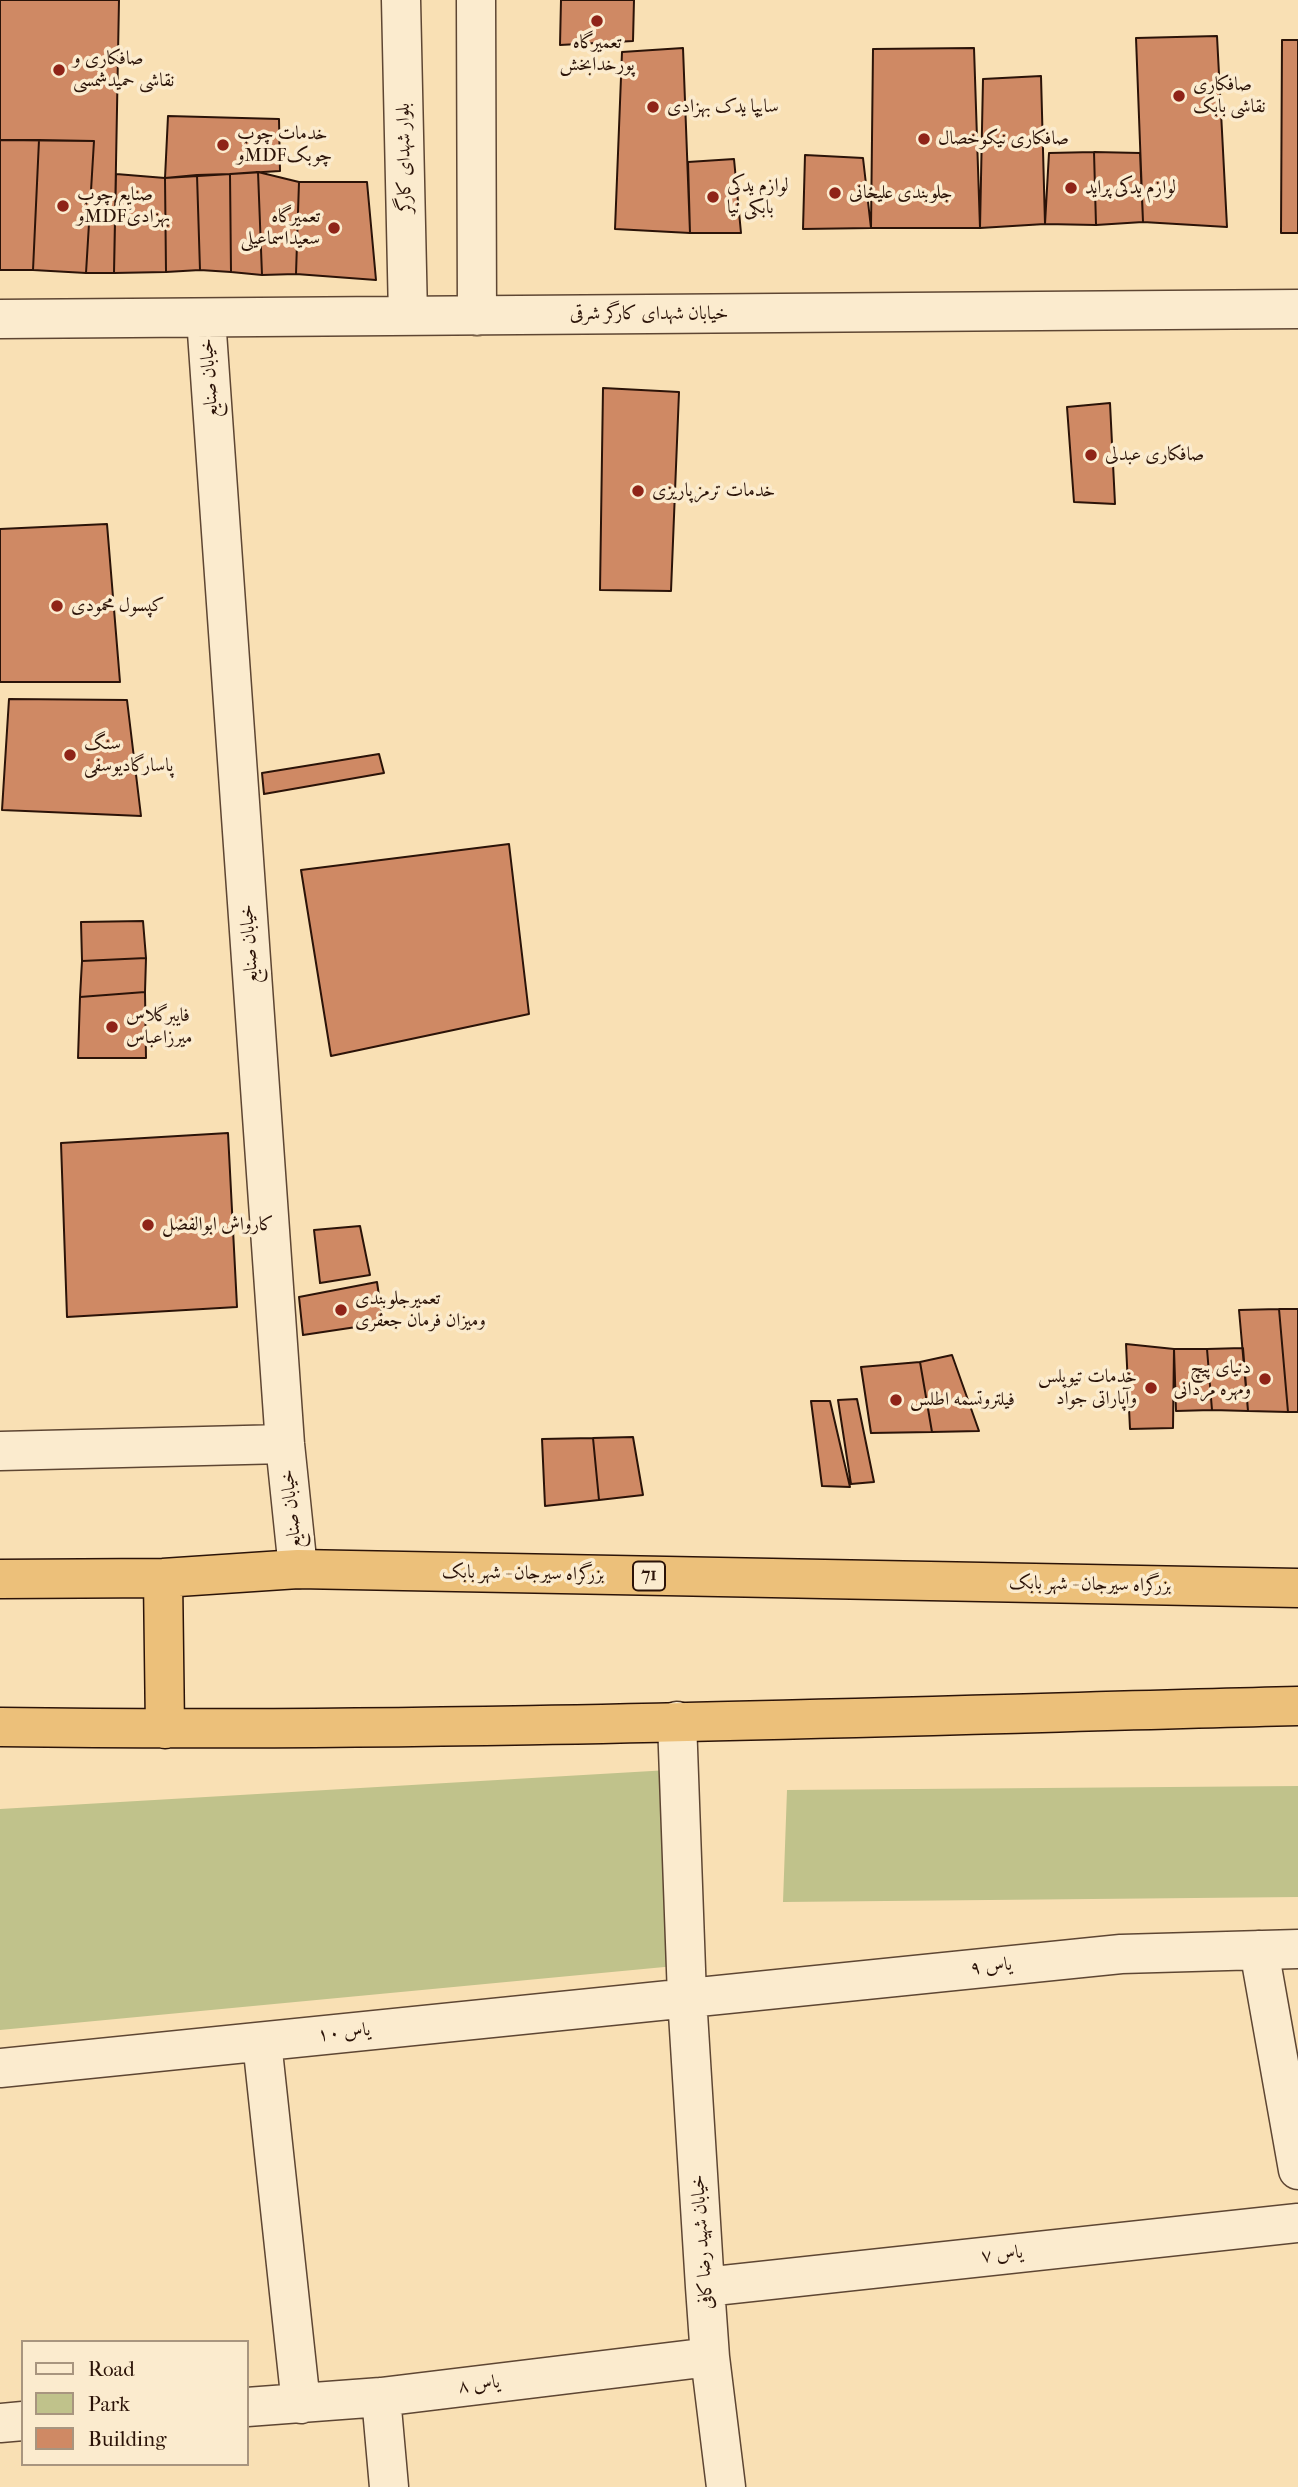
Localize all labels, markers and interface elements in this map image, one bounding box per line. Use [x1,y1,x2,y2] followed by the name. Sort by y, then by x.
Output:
[589,13,605,29] marker: تعمیرگاه پورخدابخش
[559,32,635,76] place label: تعمیرگاه پورخدابخش
[73,48,174,92] place label: صافکاری و نقاشی حمیدشمسی
[51,62,67,78] marker: صافکاری و نقاشی حمیدشمسی
[1193,74,1266,118] place label: صافکاری نقاشی بابک
[1171,88,1187,104] marker: صافکاری نقاشی بابک
[667,96,779,118] place label: سایپا یدک بهزادی
[645,99,661,115] marker: سایپا یدک بهزادی
[393,103,417,213] street label: بلوار شهدای کارگر
[237,123,332,167] place label: خدمات چوب وMDFچوبک
[938,128,1069,150] place label: صافکاری نیکوخصال
[916,131,932,147] marker: صافکاری نیکوخصال
[215,137,231,153] marker: خدمات چوب وMDFچوبک
[727,175,789,219] place label: لوازم یدکی بابکی نیا
[1085,177,1176,199] place label: لوازم یدکی پراید
[1063,180,1079,196] marker: لوازم یدکی پراید
[849,182,953,204] place label: جلوبندی علیخانی
[77,184,170,228] place label: صنایع چوب وMDFبهزادی
[827,185,843,201] marker: جلوبندی علیخانی
[705,189,721,205] marker: لوازم یدکی بابکی نیا
[55,198,71,214] marker: صنایع چوب وMDFبهزادی
[241,206,320,250] place label: تعمیرگاه سعیداسماعیلی
[326,220,342,236] marker: تعمیرگاه سعیداسماعیلی
[570,303,728,325] street label: خیابان شهدای کارگر شرقی
[196,338,224,418] street label: خیابان صنایع
[1105,444,1204,466] place label: صافکاری عبدلی
[1083,447,1099,463] marker: صافکاری عبدلی
[652,480,775,502] place label: خدمات ترمزپاریزی
[630,483,646,499] marker: خدمات ترمزپاریزی
[71,595,165,617] place label: کپسول محمودی
[49,598,65,614] marker: کپسول محمودی
[84,733,173,777] place label: سنگ پاسارگادیوسفی
[62,747,78,763] marker: سنگ پاسارگادیوسفی
[236,904,264,984] street label: خیابان صنایع
[126,1005,192,1049] place label: فایبرگلاس میرزاعباس
[104,1019,120,1035] marker: فایبرگلاس میرزاعباس
[162,1214,274,1236] place label: کارواش ابوالفضل
[140,1217,156,1233] marker: کارواش ابوالفضل
[355,1288,486,1332] place label: تعمیرجلوبندی ومیزان فرمان جعفری
[333,1302,349,1318] marker: تعمیرجلوبندی ومیزان فرمان جعفری
[1174,1357,1251,1401] place label: دنیای پیچ ومهره مردانی
[1038,1366,1137,1410] place label: خدمات تیوپلس وآپاراتی جواد
[1257,1371,1273,1387] marker: دنیای پیچ ومهره مردانی
[1143,1380,1159,1396] marker: خدمات تیوپلس وآپاراتی جواد
[910,1389,1015,1411] place label: فیلتروتسمه اطلس
[888,1392,904,1408] marker: فیلتروتسمه اطلس
[277,1468,307,1550] street label: خیابان صنایع
[442,1561,604,1587] street label: بزرگراه سیرجان - شهر بابک
[633,1562,665,1590] road number: 71
[1009,1572,1171,1598] street label: بزرگراه سیرجان - شهر بابک
[969,1953,1013,1981] street label: یاس ۹
[316,2019,372,2047] street label: یاس ۱۰
[687,2174,719,2310] street label: خیابان شهید رضا کافی
[980,2241,1024,2269] street label: یاس ۷
[21,2340,248,2466] legend
[88,2357,135,2381] text: Road
[457,2371,501,2399] street label: یاس ۸
[88,2392,130,2416] text: Park
[88,2427,166,2451] text: Building

